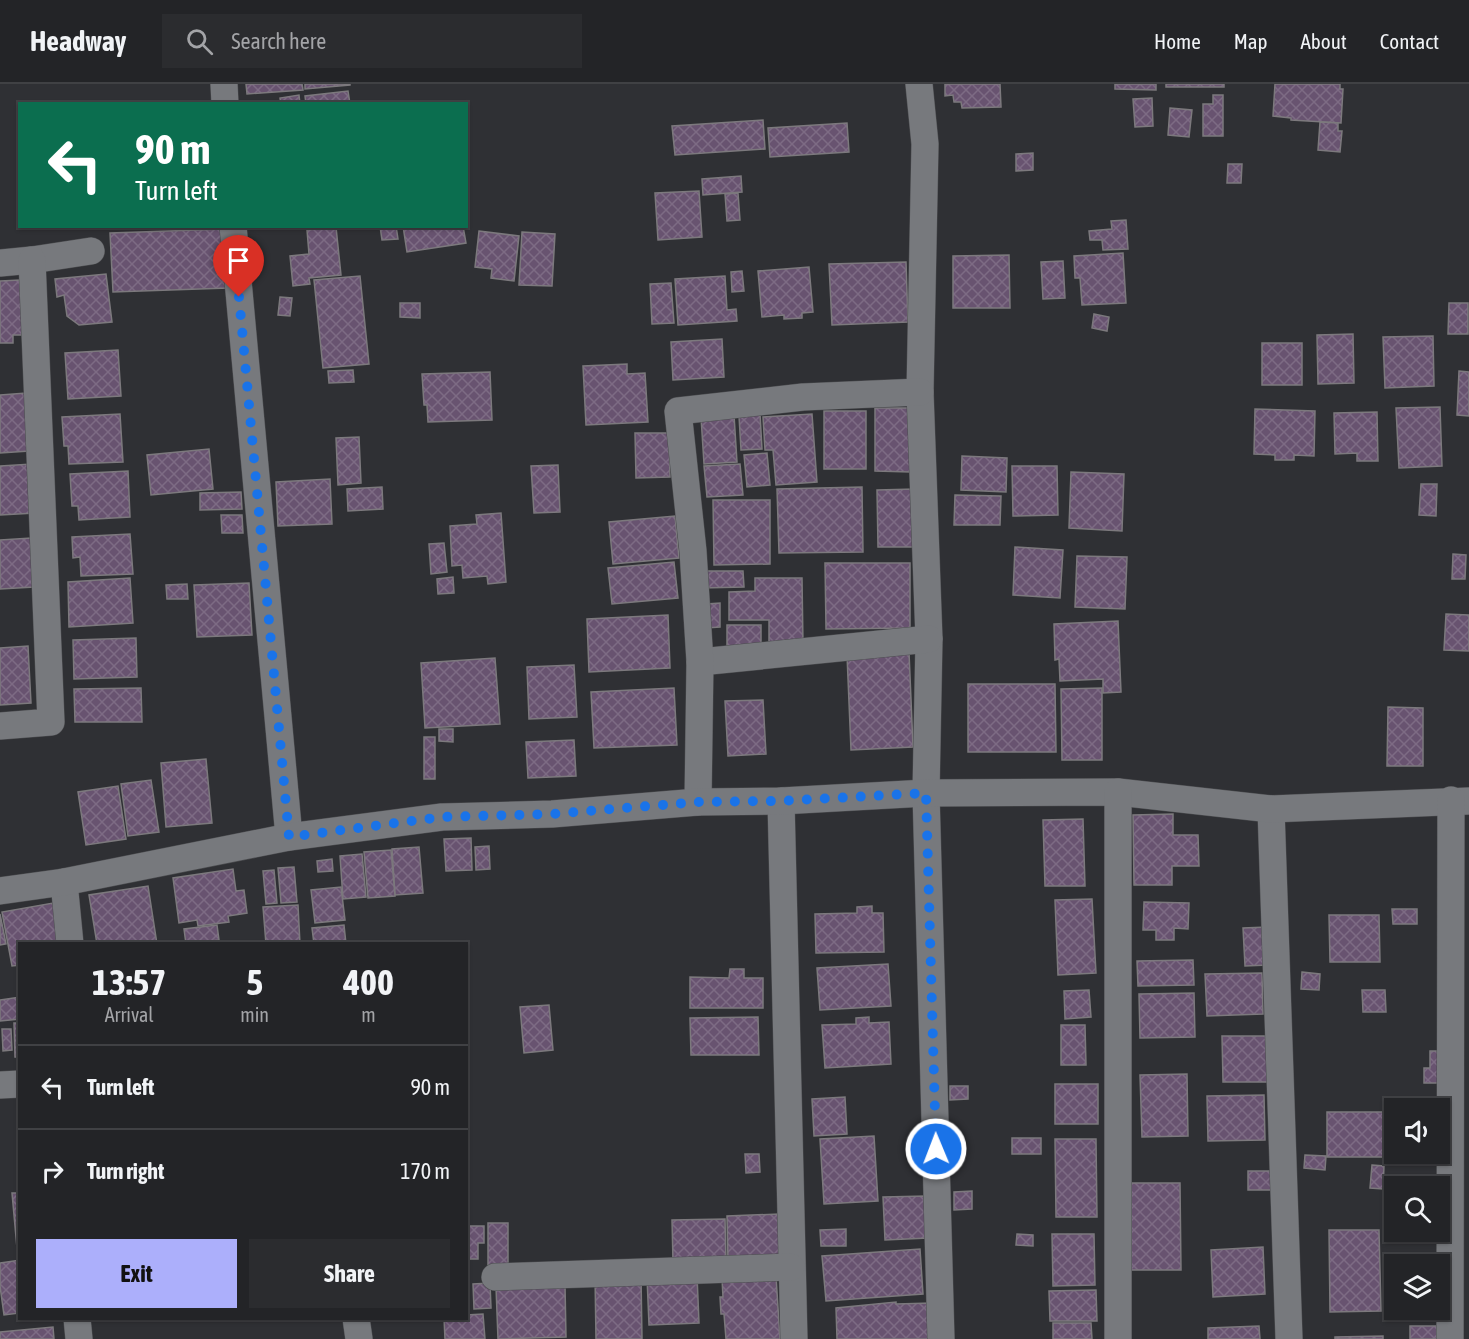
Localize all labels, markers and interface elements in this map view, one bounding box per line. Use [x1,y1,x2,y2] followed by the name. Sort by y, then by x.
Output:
[162,14,582,68] search box
[30,25,126,57] text: Headway
[183,25,216,58] icon: search
[231,28,326,54] text: Search here
[1154,29,1201,53] text: Home
[1234,29,1268,53] text: Map
[1301,29,1347,53] text: About
[1380,29,1439,53] text: Contact
[135,125,210,173] text: 90 m
[36,126,114,204] icon: left
[135,175,218,206] text: Turn left
[213,235,264,297] pin
[222,244,255,277] icon: arrive
[92,961,166,1003] text: 13:57
[246,961,263,1003] text: 5
[343,961,394,1003] text: 400
[105,1003,154,1026] text: Arrival
[240,1003,269,1026] text: min
[361,1003,376,1026] text: m
[36,1071,69,1104] icon: left
[87,1074,154,1100] text: Turn left
[410,1074,450,1100] text: 90 m
[1384,1098,1450,1320] map controls
[1384,1098,1450,1164] button: sound
[904,1117,968,1181] position arrow
[36,1155,69,1188] icon: right
[87,1158,164,1184] text: Turn right
[400,1158,450,1184] text: 170 m
[1384,1176,1450,1242] button: search
[36,1239,237,1308] button: Exit
[249,1239,450,1308] button: Share
[1384,1254,1450,1320] button: layers

